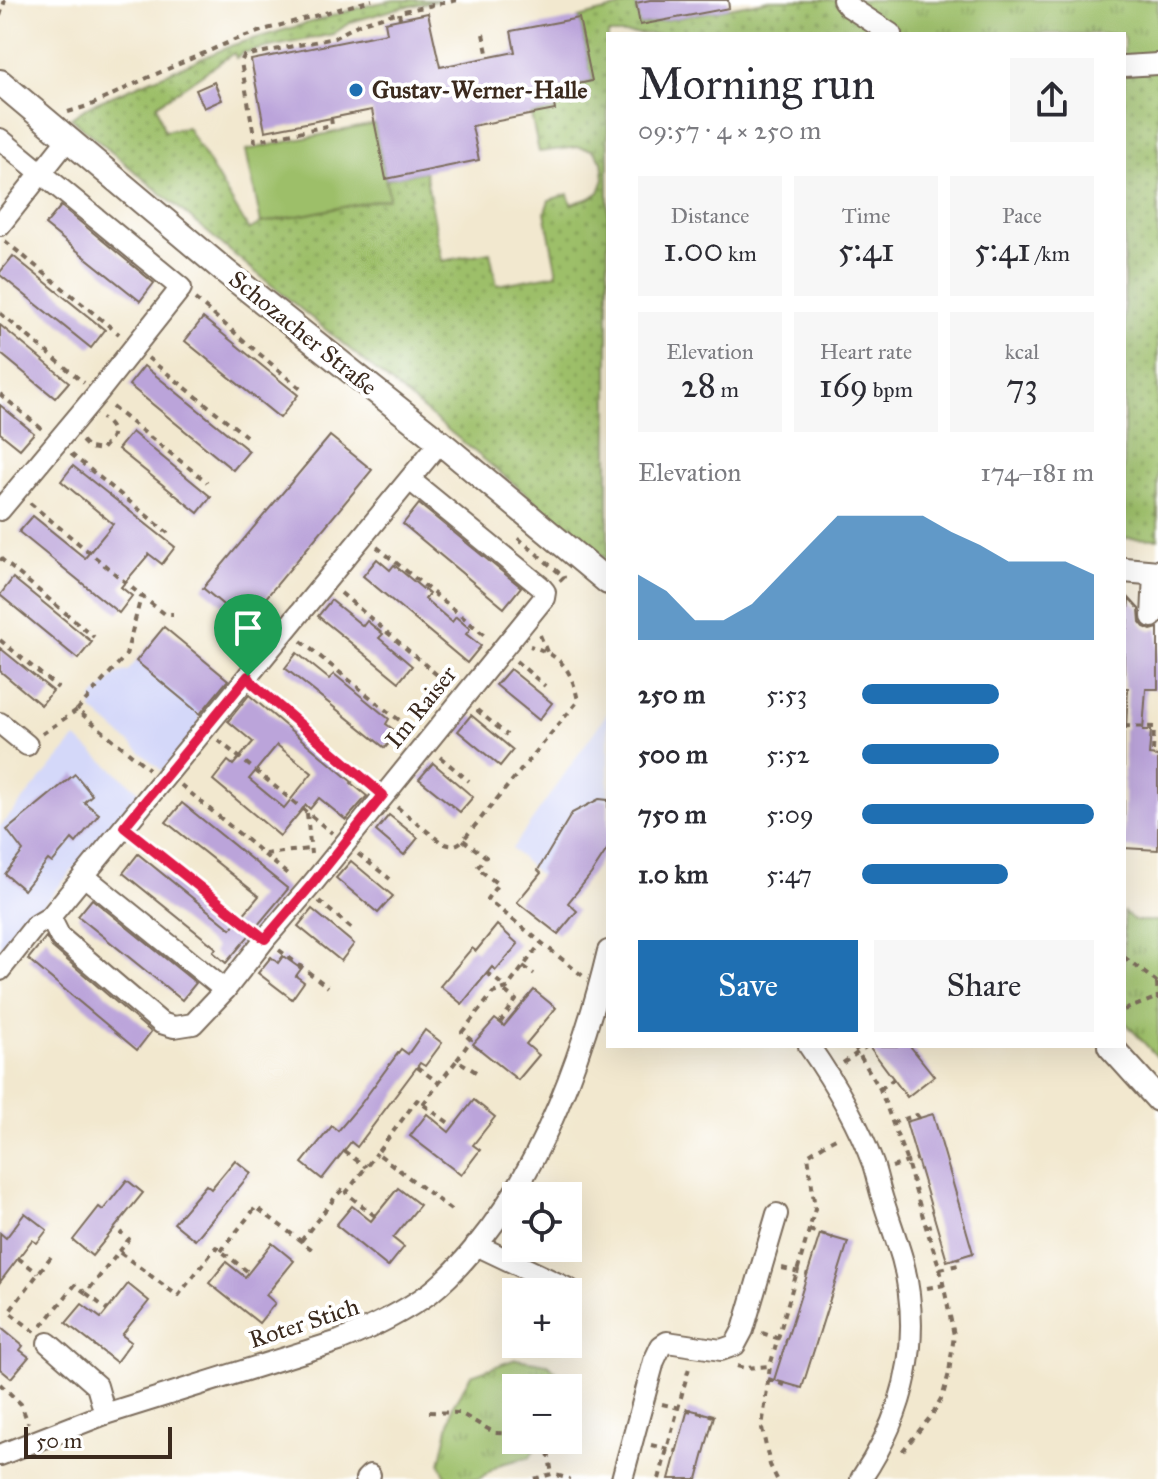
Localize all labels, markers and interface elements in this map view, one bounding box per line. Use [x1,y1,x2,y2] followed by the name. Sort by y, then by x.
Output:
[638,57,875,111] text: Morning run
[1010,58,1094,142] button: share
[372,75,587,105] place label: Gustav-Werner-Halle
[347,81,365,99] marker: Gustav-Werner-Halle
[638,114,821,146] text: 09:57 · 4 × 250 m
[671,202,749,229] text: Distance
[842,202,890,229] text: Time
[1002,202,1042,229] text: Pace
[663,229,723,270] text: 1.00
[838,229,894,270] text: 5:41
[974,229,1031,270] text: 5:41
[723,240,757,267] text: km
[1031,240,1070,267] text: /km
[223,264,383,402] street label: Schozacher Straße
[666,338,754,365] text: Elevation
[820,338,912,365] text: Heart rate
[1005,338,1039,365] text: kcal
[681,365,716,406] text: 28
[819,365,868,406] text: 169
[1006,365,1038,406] text: 73
[716,376,739,403] text: m
[868,376,913,403] text: bpm
[638,456,741,488] text: Elevation
[981,456,1094,488] text: 174–181 m
[214,594,282,676] pin
[226,606,270,650] icon: arrive
[379,660,463,754] street label: Im Raiser
[638,678,705,710] text: 250 m
[766,678,807,710] text: 5:53
[638,738,708,770] text: 500 m
[766,738,810,770] text: 5:52
[638,798,707,830] text: 750 m
[766,798,814,830] text: 5:09
[638,858,708,890] text: 1.0 km
[766,858,812,890] text: 5:47
[638,940,858,1032] button: Save
[874,940,1094,1032] button: Share
[502,1182,582,1454] map controls
[502,1182,582,1262] button: locate
[502,1278,582,1358] button: +
[245,1291,363,1355] street label: Roter Stich
[502,1374,582,1454] button: −
[24,1423,172,1459] scale bar
[36,1427,82,1454] text: 50 m

